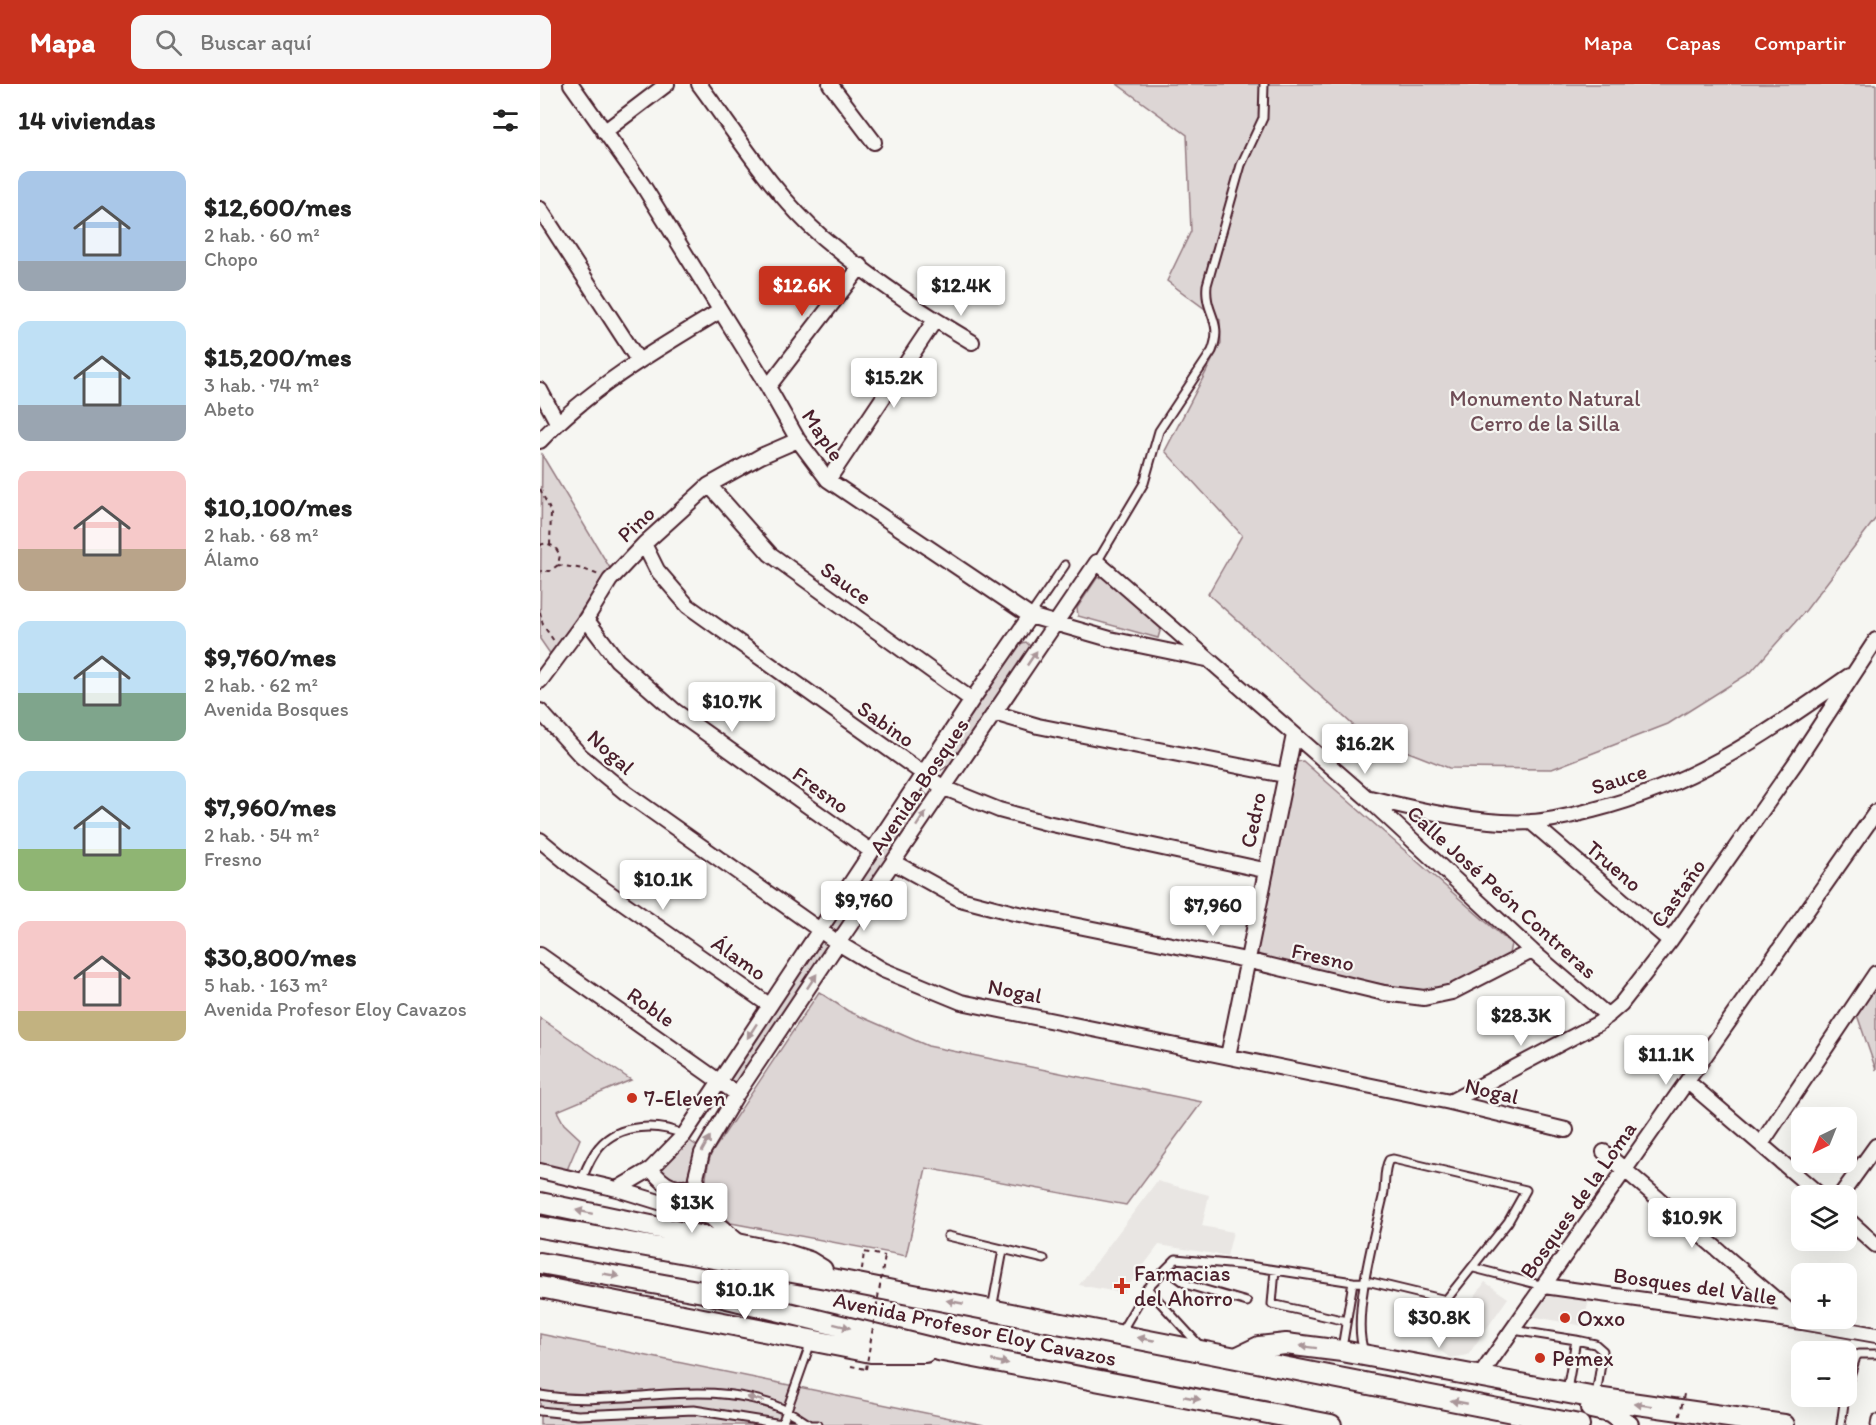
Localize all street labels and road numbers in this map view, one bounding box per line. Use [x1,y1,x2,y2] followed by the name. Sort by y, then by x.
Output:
[796,404,850,466] street label: Maple
[612,500,660,548] street label: Pino
[815,555,877,611] street label: Sauce
[852,695,920,753] street label: Sabino
[863,712,975,860] street label: Avenida Bosques
[582,724,640,780] street label: Nogal
[1588,757,1650,801] street label: Sauce
[787,760,855,820] street label: Fresno
[1234,790,1272,850] street label: Cedro
[1401,800,1603,984] street label: Calle José Peón Contreras
[1581,834,1647,898] street label: Trueno
[1645,853,1711,933] street label: Castaño
[706,930,772,986] street label: Álamo
[1289,937,1357,977] street label: Fresno
[986,973,1044,1009] street label: Nogal
[622,981,680,1033] street label: Roble
[1462,1072,1522,1110] street label: Nogal
[1514,1116,1643,1284] street label: Bosques de la Loma
[1612,1261,1778,1311] street label: Bosques del Valle
[831,1286,1119,1372] street label: Avenida Profesor Eloy Cavazos

